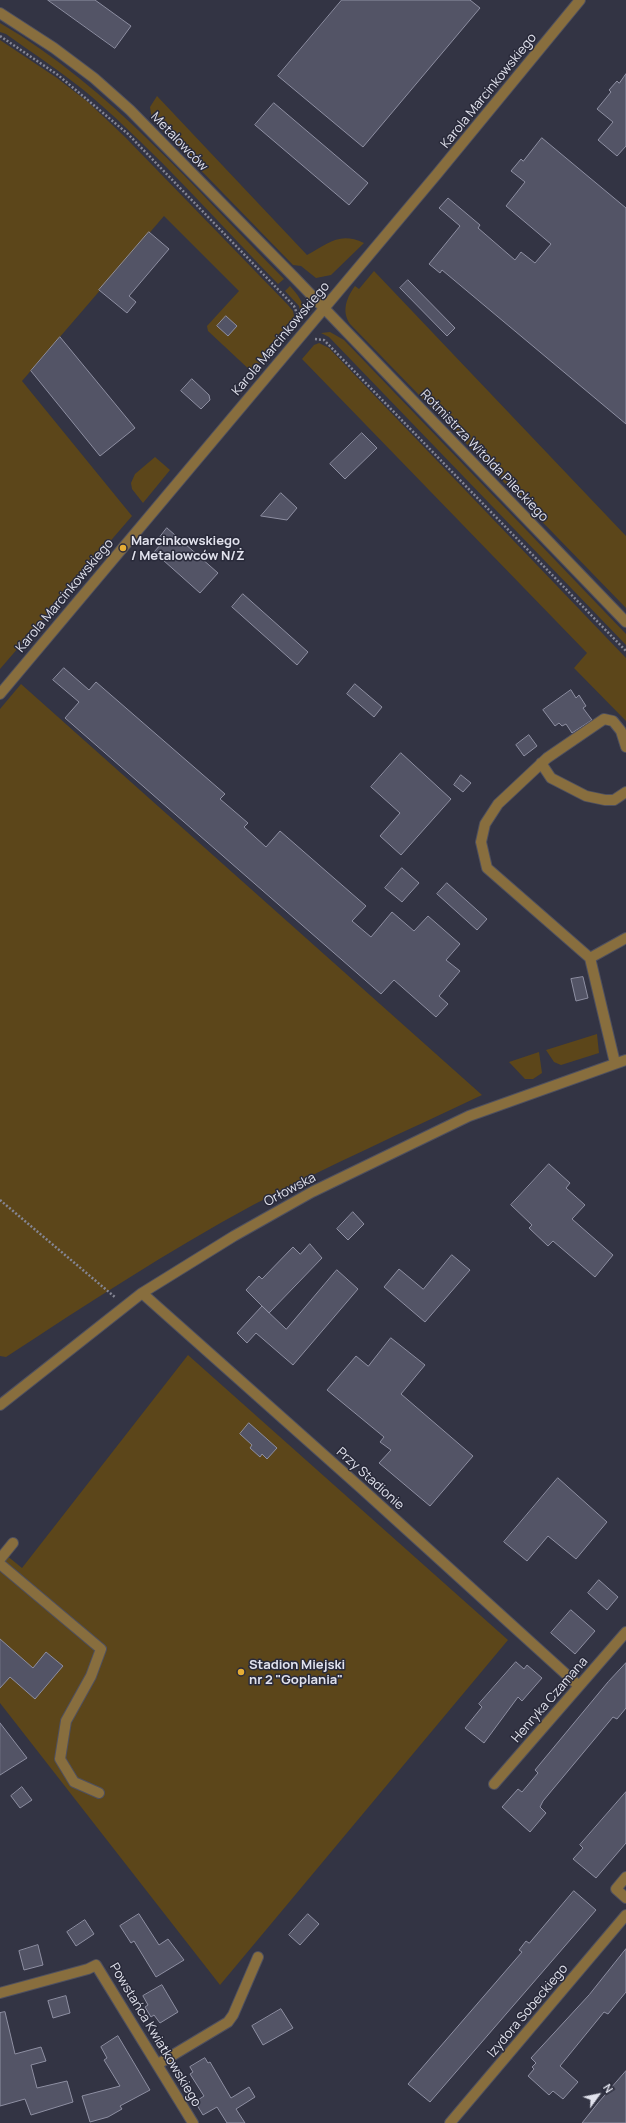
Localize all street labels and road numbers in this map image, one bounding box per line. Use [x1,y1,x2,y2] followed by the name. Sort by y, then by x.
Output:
[438,30,540,152] street label: Karola Marcinkowskiego
[147,109,211,175] street label: Metalowców
[229,279,333,399] street label: Karola Marcinkowskiego
[417,387,551,525] street label: Rotmistrza Witolda Pileckiego
[13,536,117,656] street label: Karola Marcinkowskiego
[262,1170,318,1210] street label: Orłowska
[333,1444,407,1514] street label: Przy Stadionie
[509,1654,591,1746] street label: Henryka Czamana
[106,1960,204,2110] street label: Powstańca Kwiatkowskiego
[485,1961,571,2061] street label: Izydora Sobeckiego

